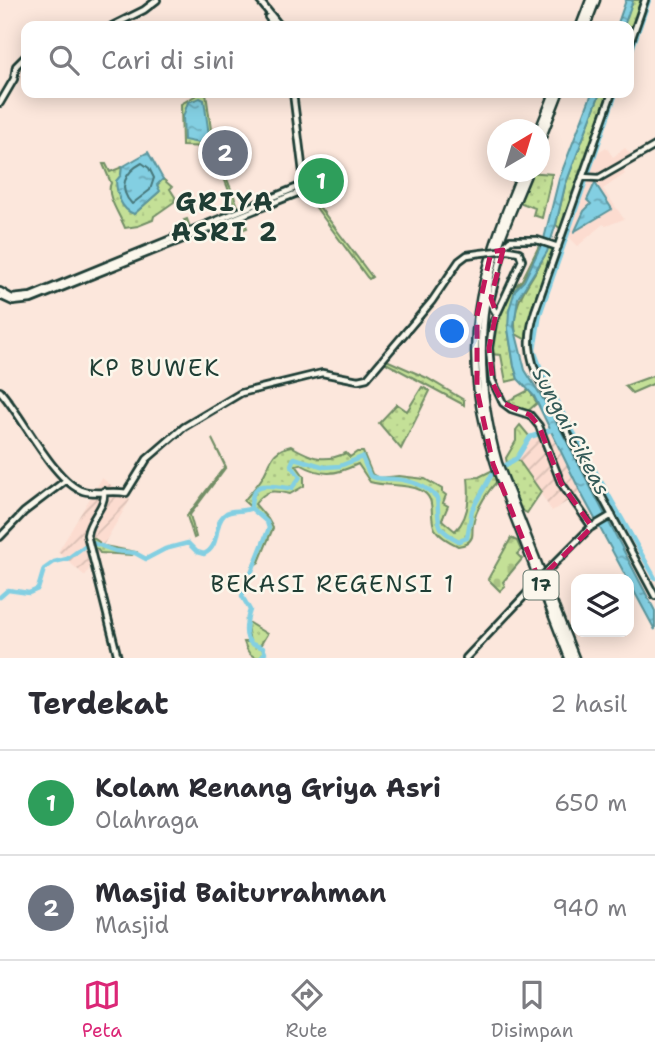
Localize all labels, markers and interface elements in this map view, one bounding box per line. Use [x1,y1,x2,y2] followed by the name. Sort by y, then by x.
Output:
[21,21,634,98] search box
[45,41,83,79] icon: search
[101,42,235,77] text: Cari di sini
[487,119,550,182] north arrow
[202,127,248,179] pin: 2
[298,155,344,207] pin: 1
[171,184,279,249] district label: GRIYA ASRI 2
[435,314,469,348] your location
[89,353,221,383] district label: KP BUWEK
[526,362,616,500] water label: Sungai Cikeas
[211,569,456,599] district label: BEKASI REGENSI 1
[524,570,558,600] road number: 17
[571,574,634,637] map controls
[571,574,634,637] button: layers
[28,683,168,724] text: Terdekat
[551,689,627,719] text: 2 hasil
[95,770,441,805] text: Kolam Renang Griya Asri
[46,788,56,818] text: 1
[554,788,627,818] text: 650 m
[95,805,199,835] text: Olahraga
[95,875,386,910] text: Masjid Baiturrahman
[43,893,59,923] text: 2
[552,893,627,923] text: 940 m
[95,910,169,940] text: Masjid
[82,976,122,1043] tab: Peta
[286,976,328,1043] tab: Rute
[491,976,573,1043] tab: Disimpan

